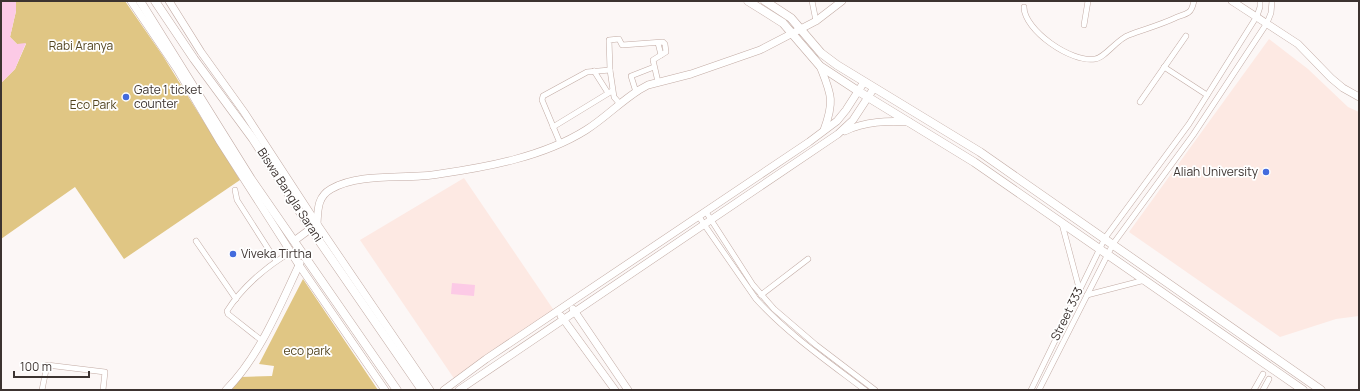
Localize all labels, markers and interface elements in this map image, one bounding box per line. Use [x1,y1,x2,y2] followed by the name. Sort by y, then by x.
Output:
[49,37,113,54] park label: Rabi Aranya
[134,81,202,112] place label: Gate 1 ticket counter
[121,92,131,102] marker: Gate 1 ticket counter
[70,96,117,113] park label: Eco Park
[254,144,327,245] street label: Biswa Bangla Sarani
[1173,163,1259,180] place label: Aliah University
[1261,167,1271,177] marker: Aliah University
[241,245,312,262] place label: Viveka Tirtha
[228,249,238,259] marker: Viveka Tirtha
[1046,284,1087,343] street label: Street 333
[283,342,332,359] park label: eco park
[14,353,89,379] scale bar
[20,358,52,375] text: 100 m

